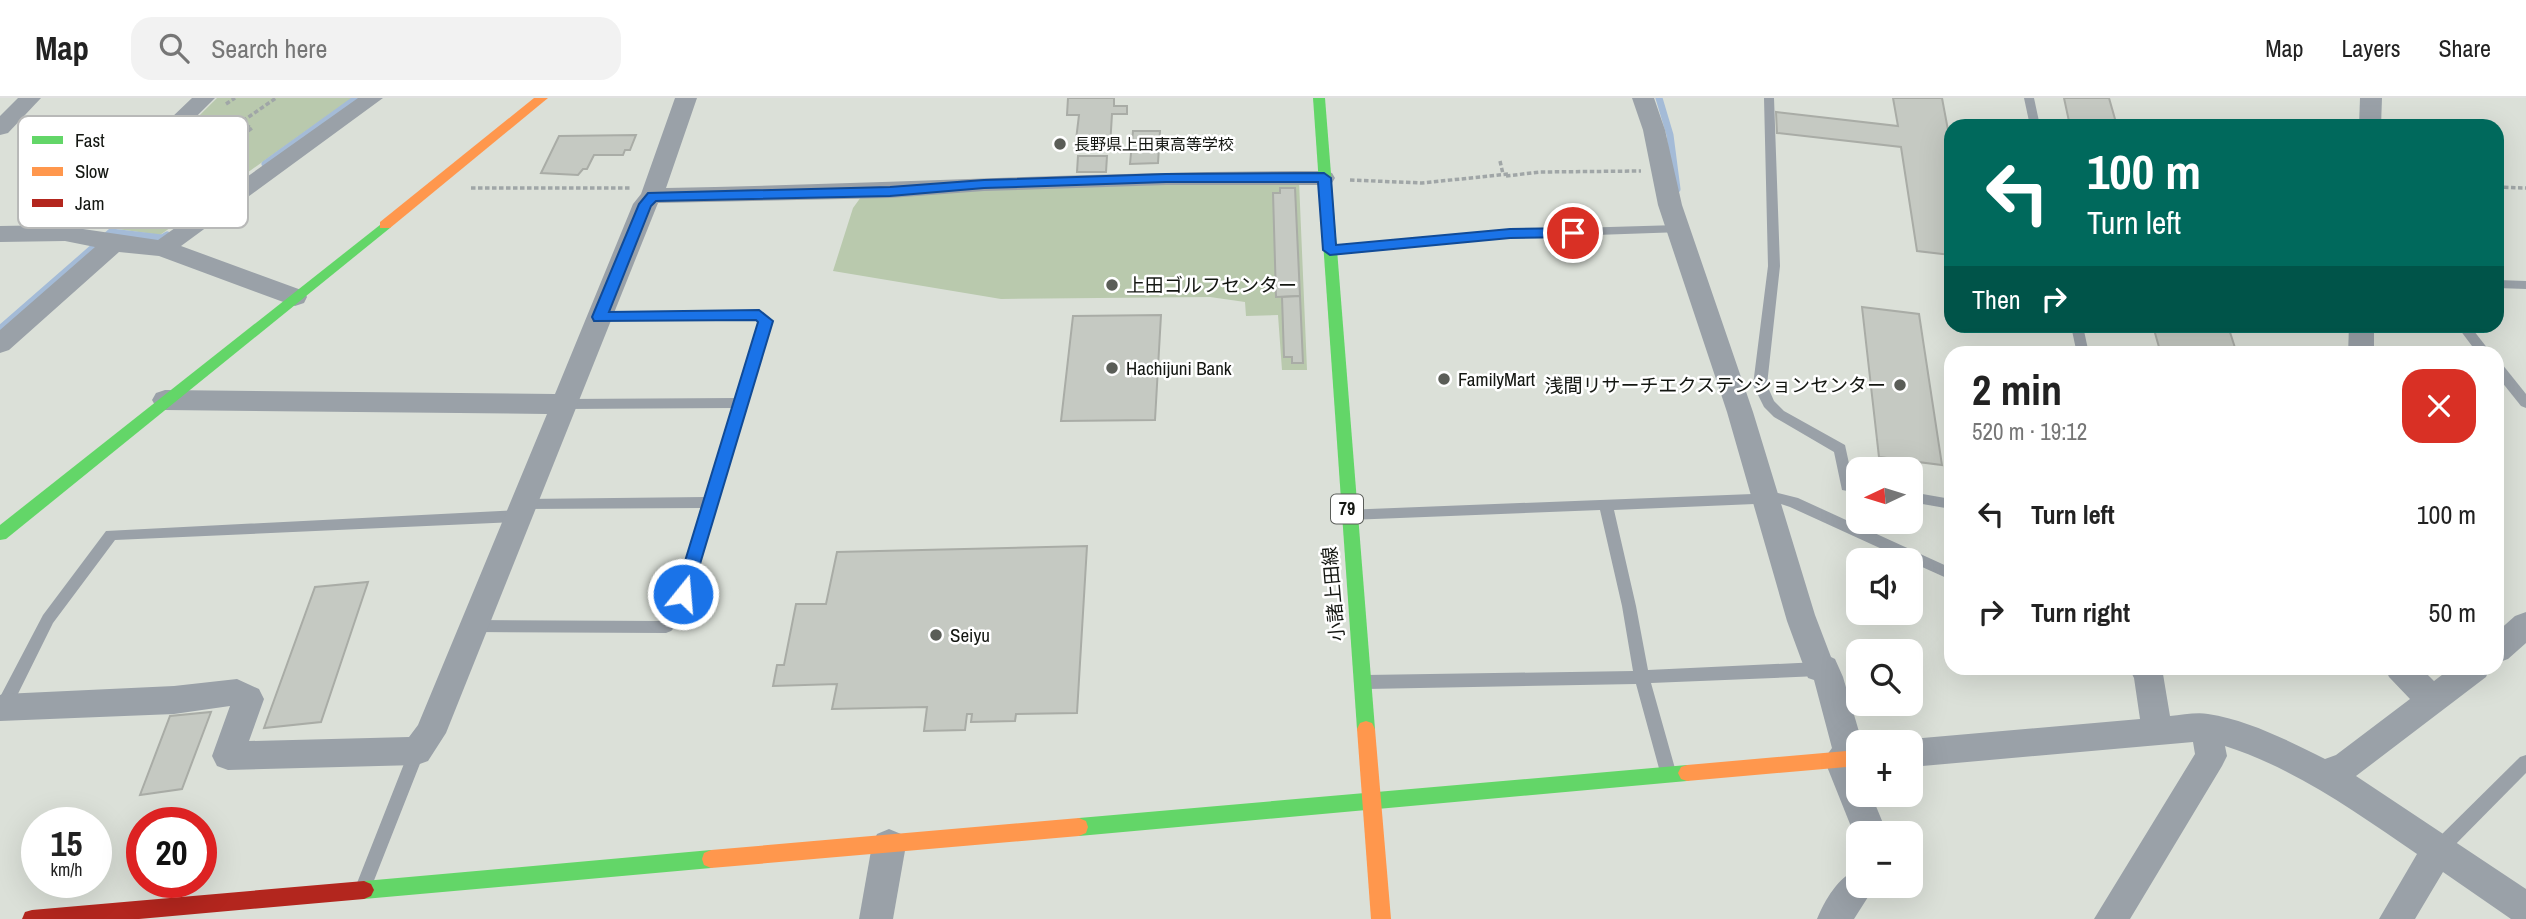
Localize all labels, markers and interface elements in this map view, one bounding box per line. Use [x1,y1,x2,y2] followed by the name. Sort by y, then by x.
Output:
[131,17,621,80] search box
[35,26,89,70] text: Map
[155,29,193,67] icon: search
[211,31,327,66] text: Search here
[2265,32,2303,64] text: Map
[2341,32,2400,64] text: Layers
[2438,32,2491,64] text: Share
[18,116,248,228] legend
[75,127,105,153] text: Fast
[1074,133,1234,155] place label: 長野県上田東高等学校
[1052,136,1068,152] marker: 長野県上田東高等学校
[2087,138,2201,204] text: 100 m
[1972,147,2063,238] icon: left
[75,158,110,184] text: Slow
[75,190,104,216] text: Jam
[2087,201,2181,244] text: Turn left
[1543,203,1603,263] pin
[1554,214,1592,252] icon: arrive
[1126,272,1297,298] place label: 上田ゴルフセンター
[1104,277,1120,293] marker: 上田ゴルフセンター
[2035,280,2073,318] icon: right
[1972,282,2021,317] text: Then
[1126,355,1232,381] place label: Hachijuni Bank
[1104,360,1120,376] marker: Hachijuni Bank
[1972,362,2062,418] text: 2 min
[1458,366,1536,392] place label: FamilyMart
[2402,369,2476,443] button: close
[1436,371,1452,387] marker: FamilyMart
[1545,372,1886,398] place label: 浅間リサーチエクステンションセンター
[1892,377,1908,393] marker: 浅間リサーチエクステンションセンター
[1972,416,2087,447] text: 520 m · 19:12
[1846,457,1923,534] north arrow
[1846,457,1923,898] map controls
[1331,494,1363,524] road number: 79
[1972,495,2010,533] icon: left
[2031,497,2115,532] text: Turn left
[2417,497,2476,532] text: 100 m
[1316,546,1350,642] street label: 小諸上田線
[1846,548,1923,625] button: sound
[646,557,720,631] position arrow
[1972,593,2010,631] icon: right
[2031,595,2130,630] text: Turn right
[2429,595,2476,630] text: 50 m
[950,622,990,648] place label: Seiyu
[928,627,944,643] marker: Seiyu
[1846,639,1923,716] button: search
[1846,730,1923,807] button: +
[126,807,217,898] speed limit sign: 20
[51,820,82,867] text: 15
[1846,821,1923,898] button: −
[51,857,83,882] text: km/h

